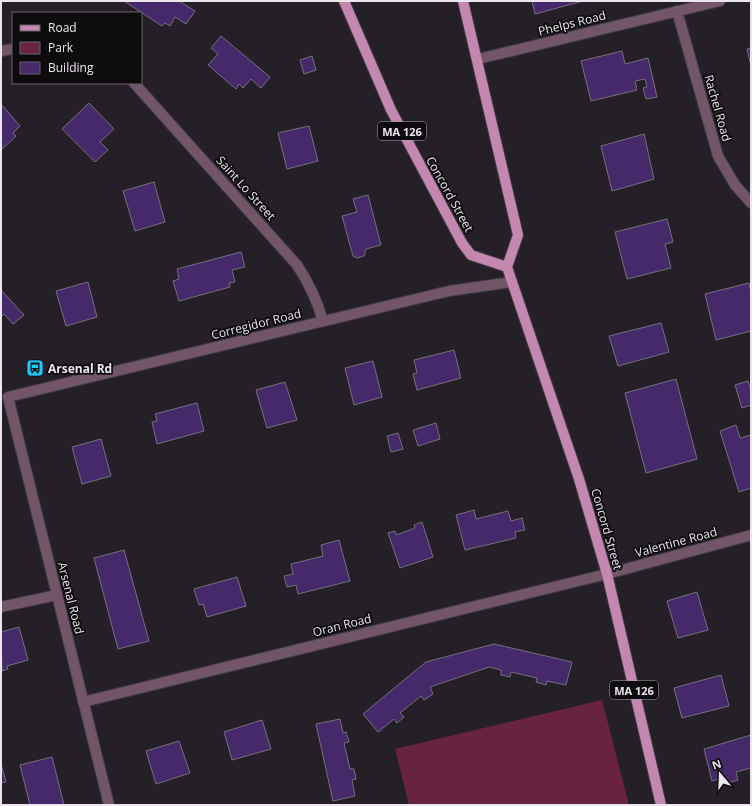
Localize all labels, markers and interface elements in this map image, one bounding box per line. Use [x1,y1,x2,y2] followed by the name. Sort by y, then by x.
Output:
[536,6,608,40] street label: Phelps Road
[12,12,142,84] legend
[48,19,77,36] text: Road
[48,39,74,56] text: Park
[48,59,94,76] text: Building
[700,73,736,143] street label: Rachel Road
[378,122,426,140] road number: MA 126
[213,152,279,224] street label: Saint Lo Street
[422,153,478,235] street label: Concord Street
[209,305,303,343] street label: Corregidor Road
[25,358,45,378] bus stop icon: Arsenal Rd
[48,360,112,377] place label: Arsenal Rd
[587,486,627,572] street label: Concord Street
[633,523,719,561] street label: Valentine Road
[54,560,88,636] street label: Arsenal Road
[311,609,373,641] street label: Oran Road
[610,681,658,699] road number: MA 126
[700,754,740,794] north arrow
[710,756,723,773] text: N

